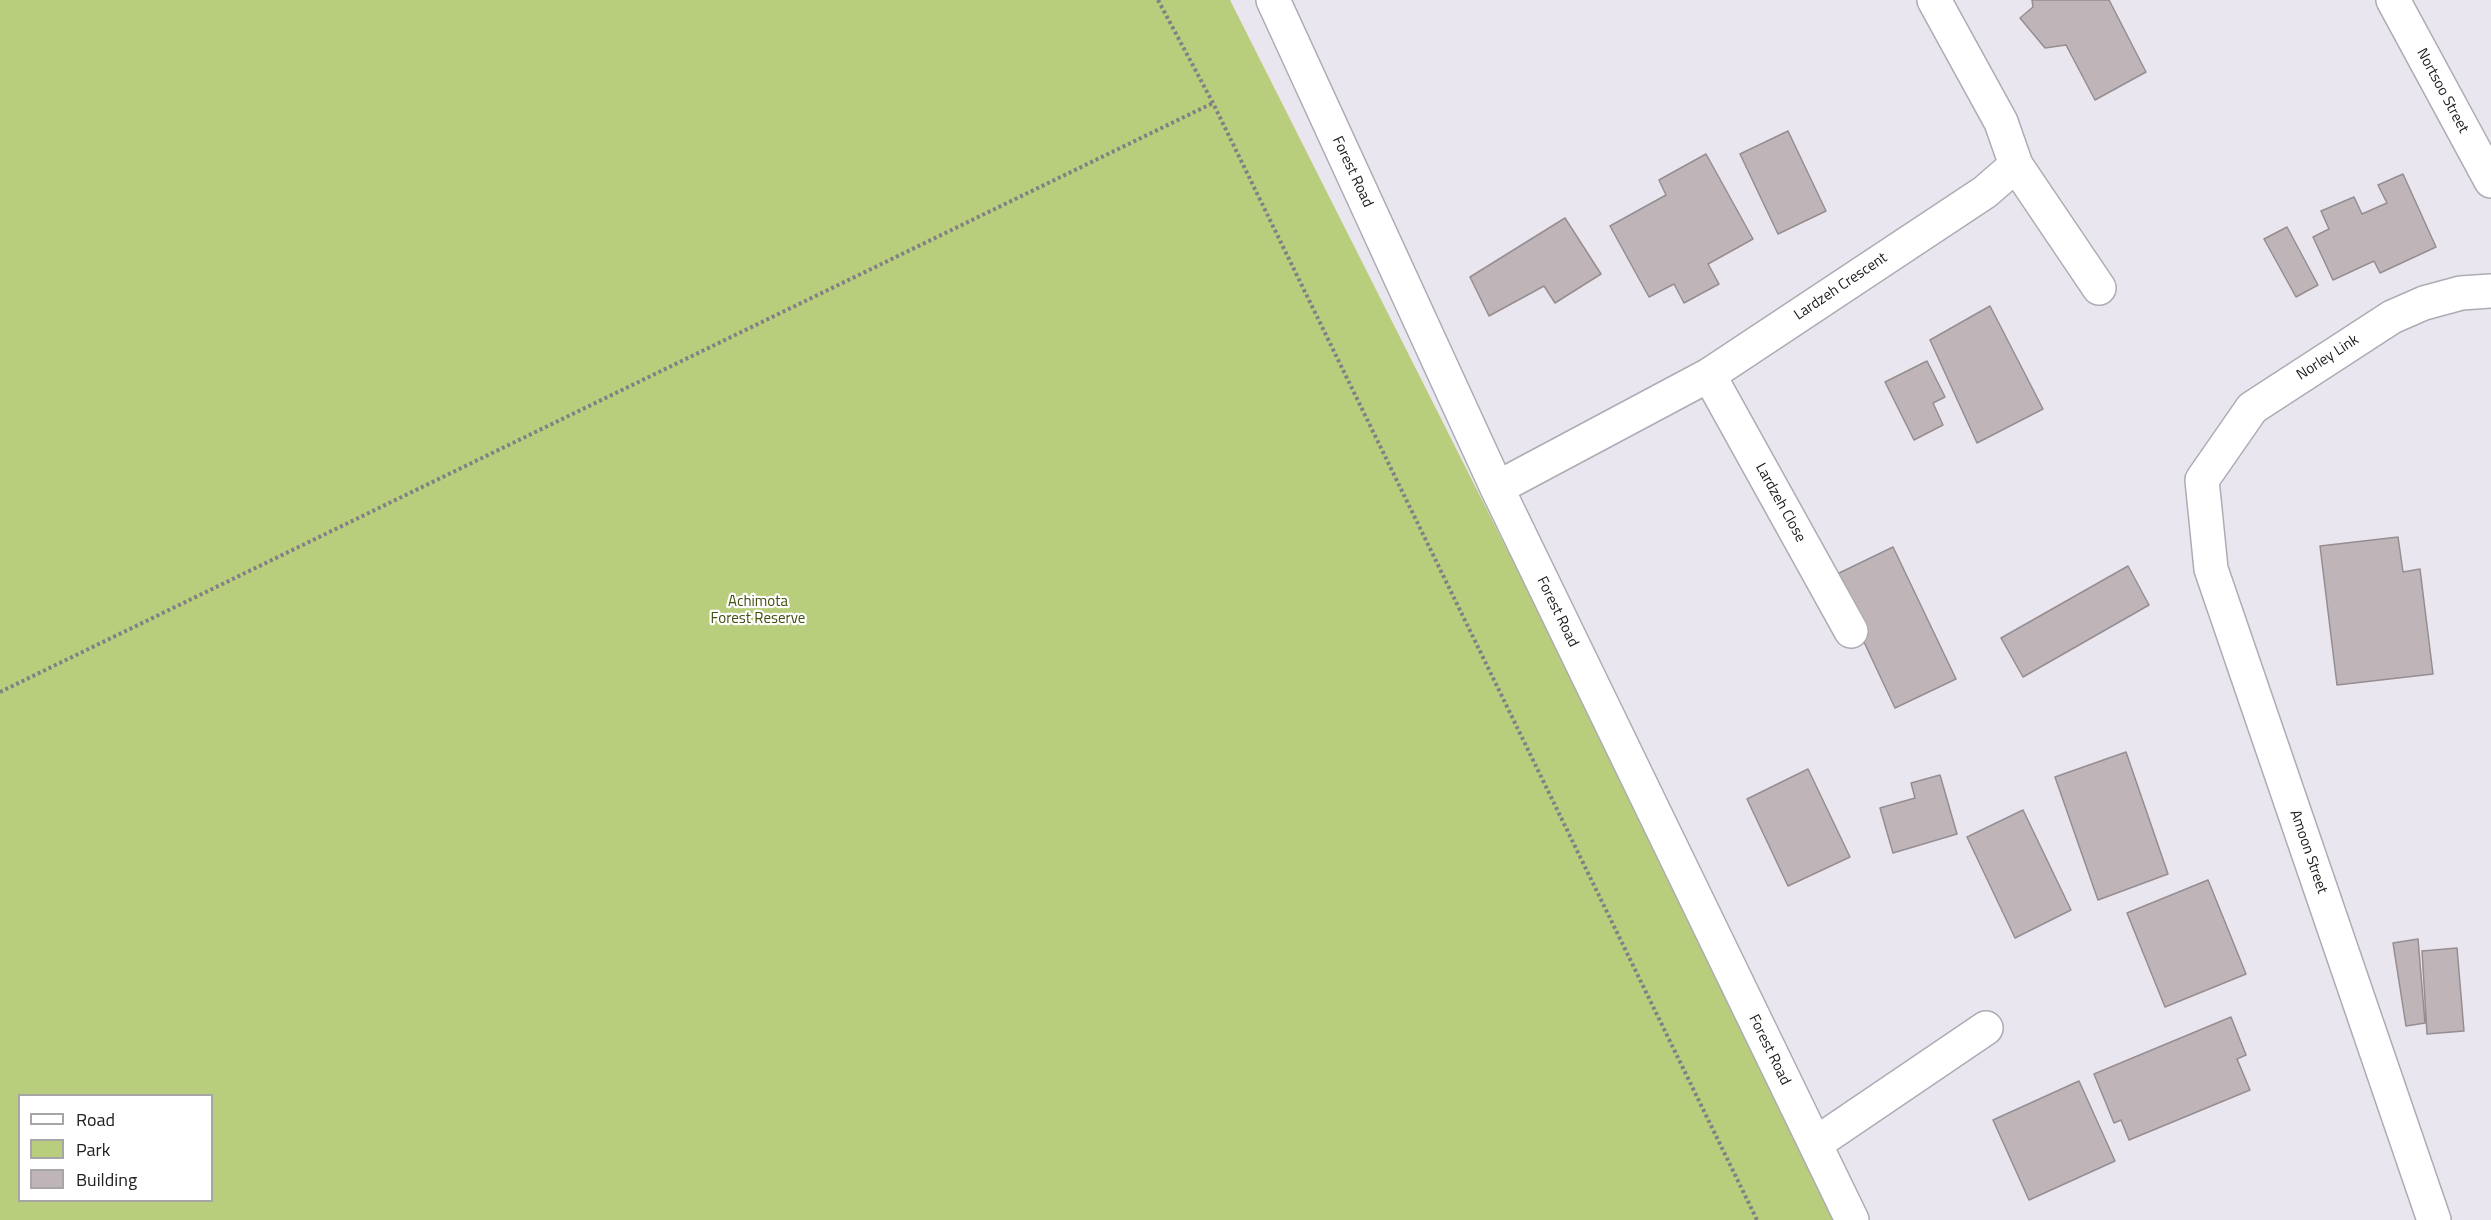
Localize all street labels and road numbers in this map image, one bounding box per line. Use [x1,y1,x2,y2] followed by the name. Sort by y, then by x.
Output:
[2412,46,2472,136] street label: Nortsoo Street
[1328,134,1376,210] street label: Forest Road
[1791,249,1891,325] street label: Lardzeh Crescent
[2294,331,2362,385] street label: Norley Link
[1751,460,1809,546] street label: Lardzeh Close
[1532,574,1582,650] street label: Forest Road
[2285,808,2331,896] street label: Amoon Street
[1744,1012,1794,1088] street label: Forest Road

